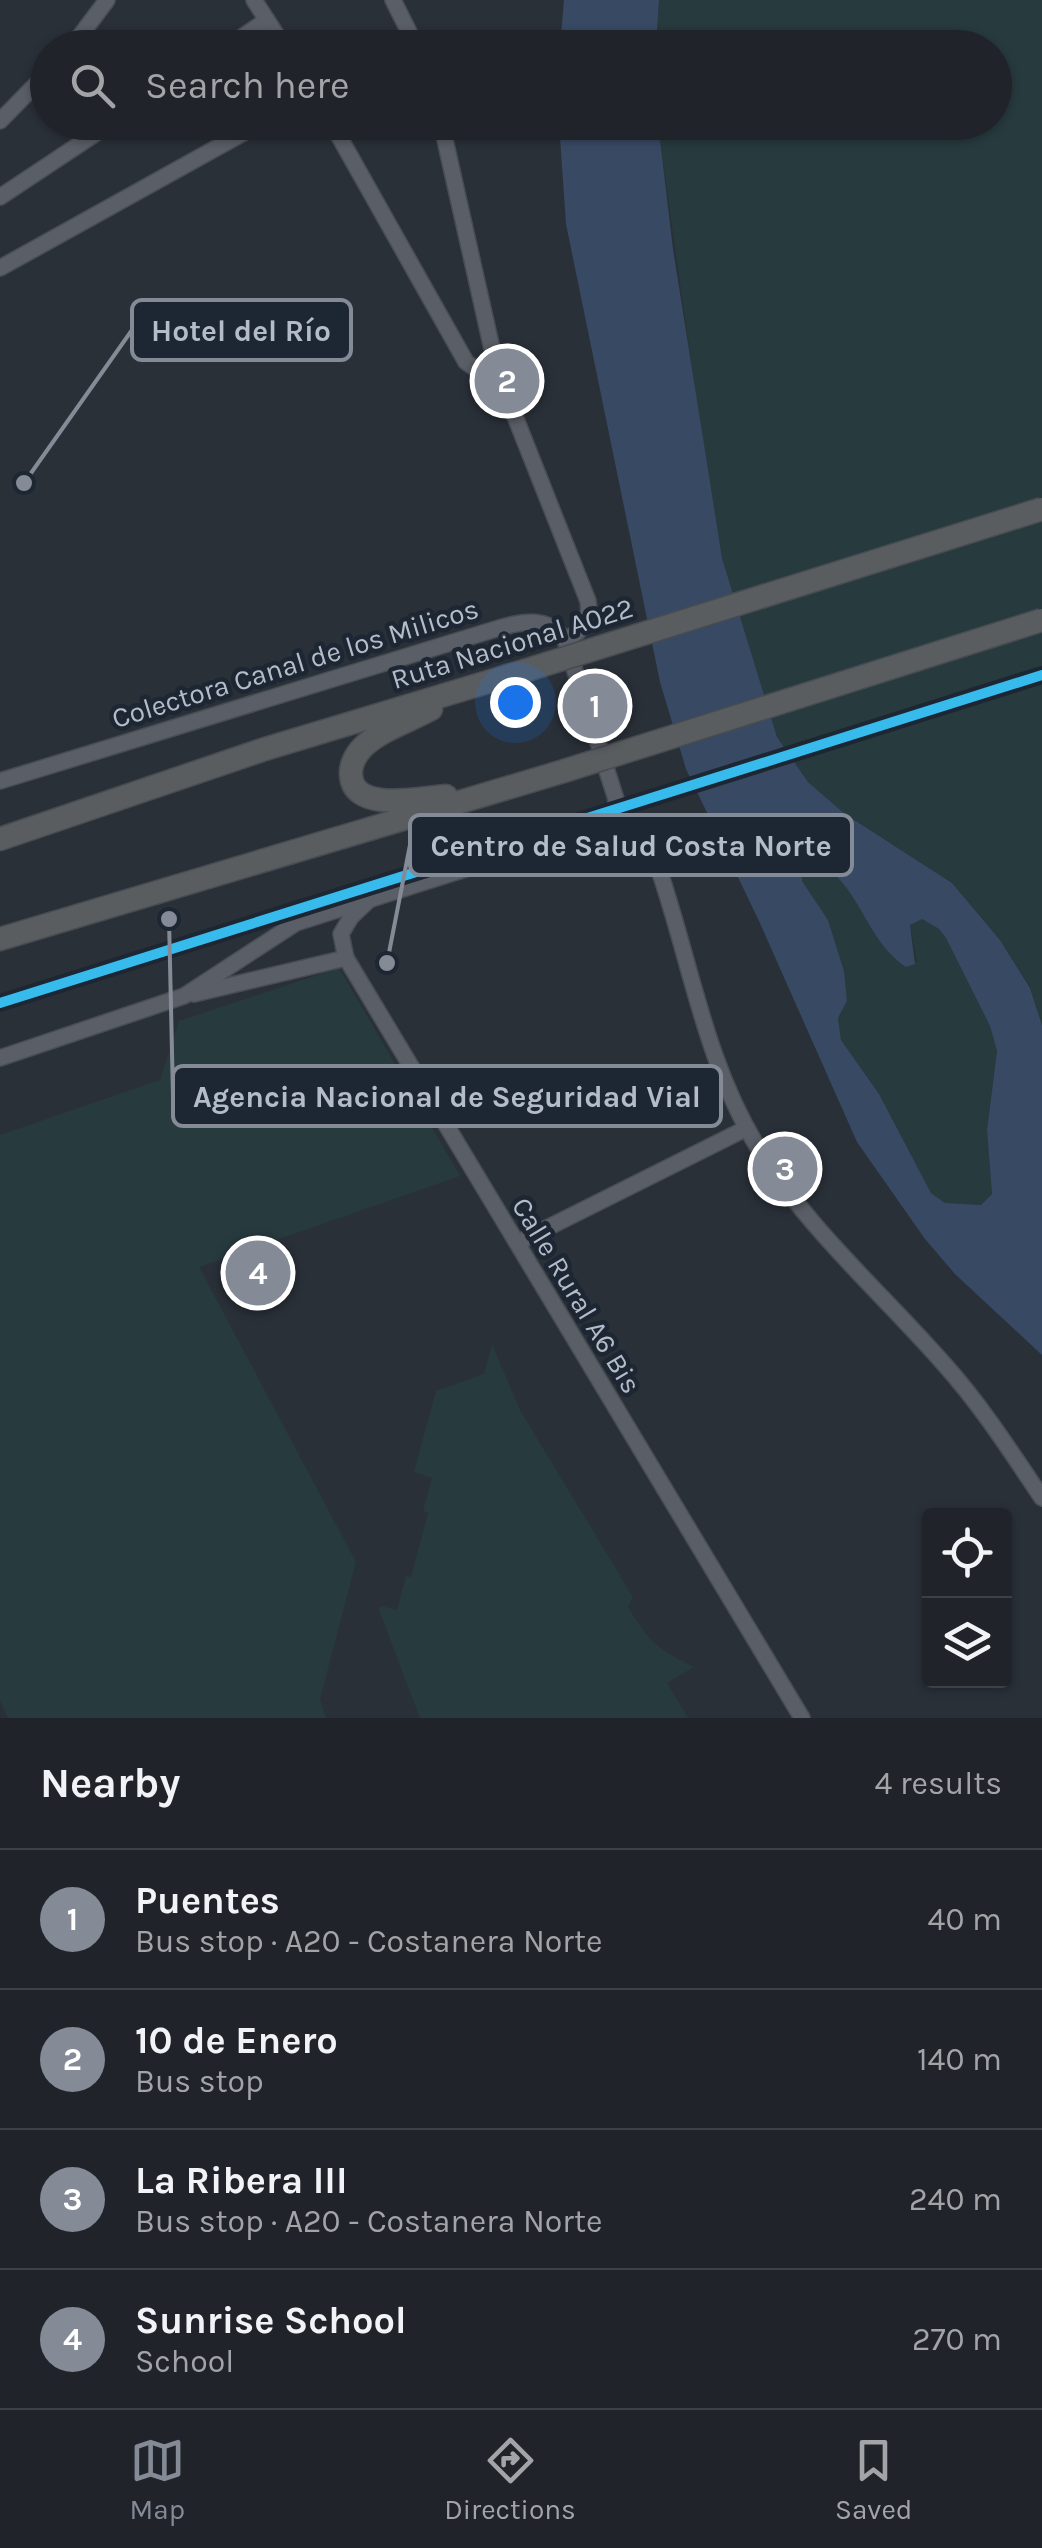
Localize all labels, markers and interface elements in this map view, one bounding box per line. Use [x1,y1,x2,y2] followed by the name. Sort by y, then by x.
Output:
[30,30,1012,140] search box
[65,58,120,113] icon: search
[145,63,349,108] text: Search here
[132,300,351,360] callout: Hotel del Río
[151,313,331,349] text: Hotel del Río
[474,344,540,418] pin: 2
[387,591,637,696] street label: Ruta Nacional A022
[108,592,482,735] street label: Colectora Canal de los Milicos
[562,668,628,744] pin: 1
[490,677,541,728] your location
[410,815,852,875] callout: Centro de Salud Costa Norte
[430,828,832,864] text: Centro de Salud Costa Norte
[173,1066,721,1126] callout: Agencia Nacional de Seguridad Vial
[193,1079,701,1115] text: Agencia Nacional de Seguridad Vial
[752,1132,818,1206] pin: 3
[505,1191,648,1399] street label: Calle Rural A6 Bis
[226,1236,290,1310] pin: 4
[922,1508,1012,1688] map controls
[922,1508,1012,1598] button: locate
[922,1598,1012,1688] button: layers
[40,1758,180,1808] text: Nearby
[875,1765,1002,1802] text: 4 results
[135,1878,280,1923] text: Puentes
[67,1901,78,1938] text: 1
[928,1901,1002,1938] text: 40 m
[135,1923,602,1960] text: Bus stop · A20 - Costanera Norte
[135,2018,338,2063] text: 10 de Enero
[63,2041,82,2078] text: 2
[917,2041,1002,2078] text: 140 m
[135,2063,264,2100] text: Bus stop
[135,2158,347,2203] text: La Ribera III
[63,2181,82,2218] text: 3
[909,2181,1002,2218] text: 240 m
[135,2203,602,2240] text: Bus stop · A20 - Costanera Norte
[135,2298,407,2343] text: Sunrise School
[63,2321,82,2358] text: 4
[912,2321,1002,2358] text: 270 m
[135,2343,234,2380] text: School
[130,2433,185,2526] tab: Map
[444,2433,576,2526] tab: Directions
[835,2433,912,2526] tab: Saved

